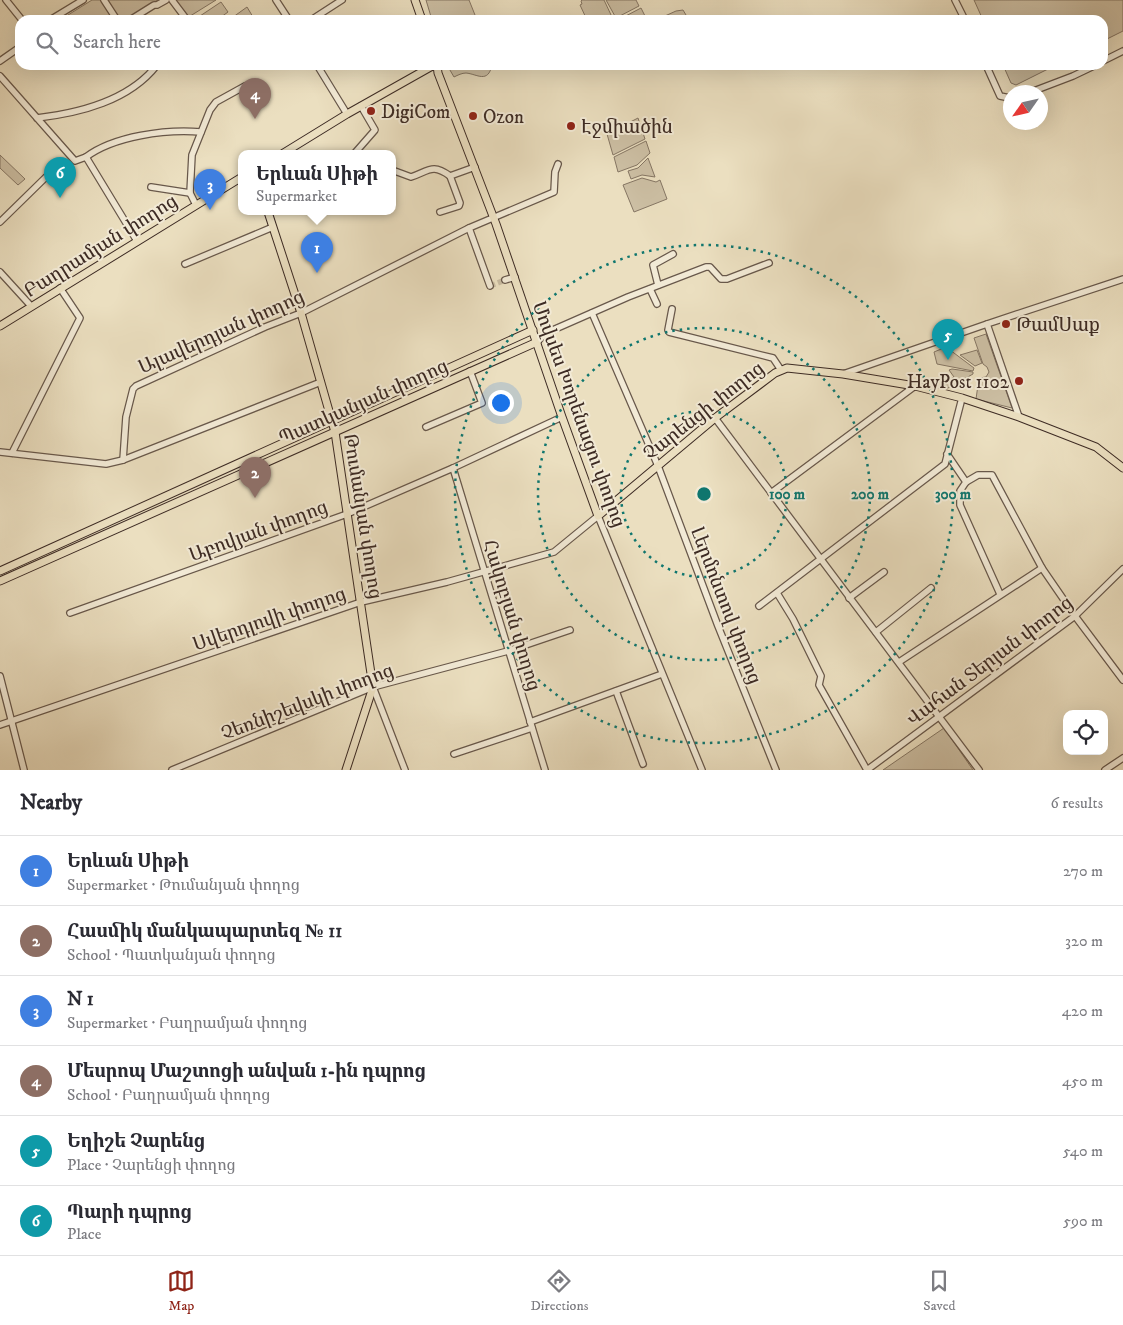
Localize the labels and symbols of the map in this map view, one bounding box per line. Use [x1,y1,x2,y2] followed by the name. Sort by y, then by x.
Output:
[239,78,271,119] pin: 4
[1003,85,1048,130] north arrow
[381,101,450,124] place label: DigiCom
[365,105,377,117] marker: DigiCom
[483,106,524,129] place label: Ozon
[467,110,479,122] marker: Ozon
[581,116,673,139] place label: Էջմիածին
[565,120,577,132] marker: Էջմիածին
[44,157,76,198] pin: 6
[194,169,226,210] pin: 3
[20,190,182,303] street label: Բաղրամյան փողոց
[301,232,333,273] pin: 1
[135,285,308,379] street label: Ալավերդյան փողոց
[527,298,630,531] street label: Մովսես Խորենացու փողոց
[1016,314,1100,337] place label: ԹամՍաք
[1000,318,1012,330] marker: ԹամՍաք
[932,319,964,360] pin: 5
[275,355,452,450] street label: Պատկանյան փողոց
[639,357,769,465] street label: Չարենցի փողոց
[907,371,1010,394] place label: HayPost 1102
[1013,375,1025,387] marker: HayPost 1102
[488,390,514,416] your location
[338,432,387,601] street label: Թումանյան փողոց
[239,457,271,498] pin: 2
[695,485,713,503] centre of rings
[769,485,806,504] text: 100 m
[851,485,890,504] text: 200 m
[935,485,972,504] text: 300 m
[186,496,331,567] street label: Աբովյան փողոց
[685,524,766,687] street label: Լերմոնտով փողոց
[478,537,546,694] street label: Հակոբյան փողոց
[190,582,349,656] street label: Սվերդլովի փողոց
[902,591,1078,731] street label: Վահան Տերյան փողոց
[218,659,397,746] street label: Չեռնիշեվսկի փողոց

